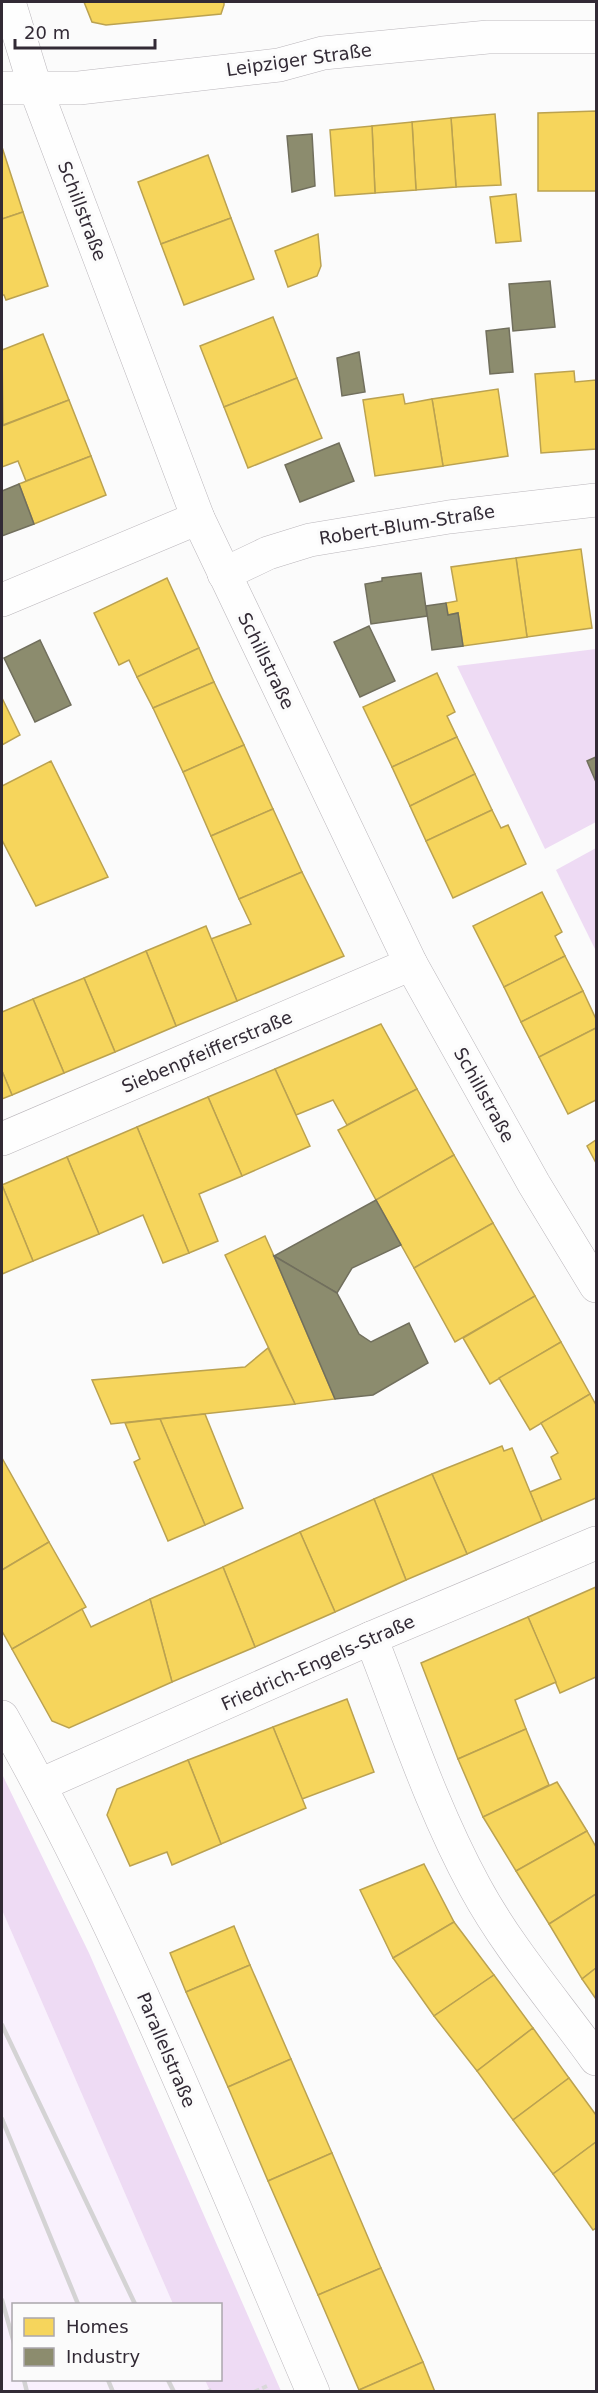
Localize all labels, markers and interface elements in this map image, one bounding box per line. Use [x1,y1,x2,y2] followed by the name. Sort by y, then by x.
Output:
[15,12,154,50] scale bar
[24,22,70,43] text: 20 m
[225,39,373,80] street label: Leipziger Straße
[54,158,111,264] street label: Schillstraße
[318,500,496,549] street label: Robert-Blum-Straße
[234,609,299,713] street label: Schillstraße
[118,1006,295,1097] street label: Siebenpfeifferstraße
[450,1044,519,1146] street label: Schillstraße
[218,1610,418,1715] street label: Friedrich-Engels-Straße
[133,1989,200,2110] street label: Parallelstraße
[12,2303,222,2381] legend
[66,2316,129,2337] text: Homes
[66,2346,140,2367] text: Industry

